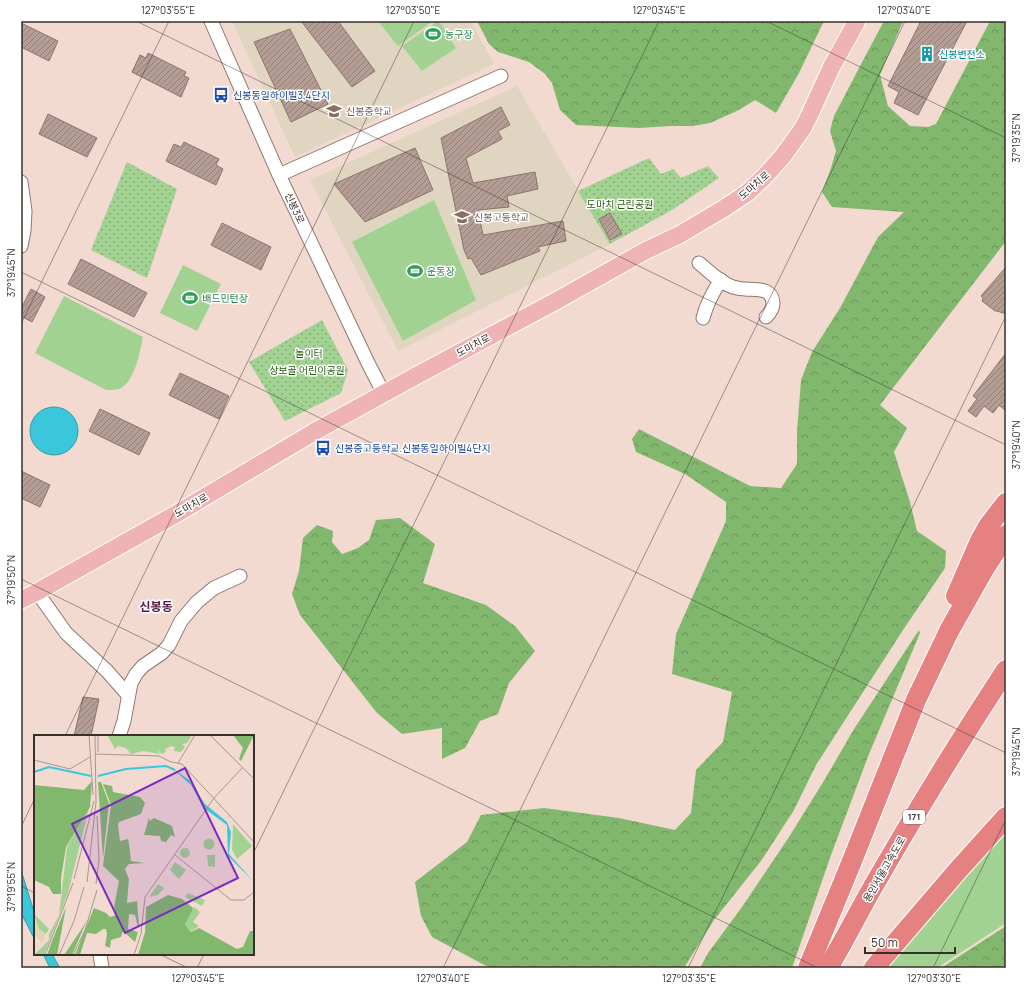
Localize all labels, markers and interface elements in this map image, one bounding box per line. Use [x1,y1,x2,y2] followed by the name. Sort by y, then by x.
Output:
[141,3,195,17] text: 127°03'55"E
[386,3,440,17] text: 127°03'50"E
[633,3,686,17] text: 127°03'45"E
[877,3,931,17] text: 127°03'40"E
[424,25,442,43] sports icon: 농구장
[445,27,473,41] place label: 농구장
[918,45,936,63] building icon: 신봉변전소
[939,47,985,61] place label: 신봉변전소
[212,86,230,104] bus stop icon: 신봉동일하이빌3,4단지
[233,88,330,102] place label: 신봉동일하이빌3,4단지
[325,102,343,120] school or university icon: 신봉중학교
[346,104,392,118] place label: 신봉중학교
[1009,113,1023,163] text: 37°19'35"N
[736,168,772,202] street label: 도마치로
[282,190,308,226] street label: 신봉3로
[587,197,653,211] park label: 도마치 근린공원
[453,208,471,226] school or university icon: 신봉고등학교
[474,210,529,224] place label: 신봉고등학교
[4,249,18,297] text: 37°19'45"N
[406,262,424,280] sports icon: 운동장
[427,264,455,278] place label: 운동장
[181,289,199,307] sports icon: 배드민턴장
[202,291,248,305] place label: 배드민턴장
[453,330,493,360] street label: 도마치로
[295,346,323,360] park label: 놀이터
[269,363,345,377] park label: 상보골 어린이공원
[1009,420,1023,469] text: 37°19'40"N
[314,439,332,457] bus stop icon: 신봉중고등학교.신봉동일하이빌4단지
[335,441,491,455] place label: 신봉중고등학교.신봉동일하이빌4단지
[172,490,210,520] street label: 도마치로
[4,555,18,605] text: 37°19'50"N
[139,598,173,615] district label: 신봉동
[1009,728,1023,776] text: 37°19'45"N
[34,735,254,955] inset map
[903,810,925,824] road number: 171
[860,834,908,904] street label: 용인서울고속도로
[4,862,18,912] text: 37°19'55"N
[865,929,955,955] scale bar
[871,934,898,951] text: 50 m
[172,971,225,985] text: 127°03'45"E
[416,971,470,985] text: 127°03'40"E
[662,971,716,985] text: 127°03'35"E
[907,971,961,985] text: 127°03'30"E

